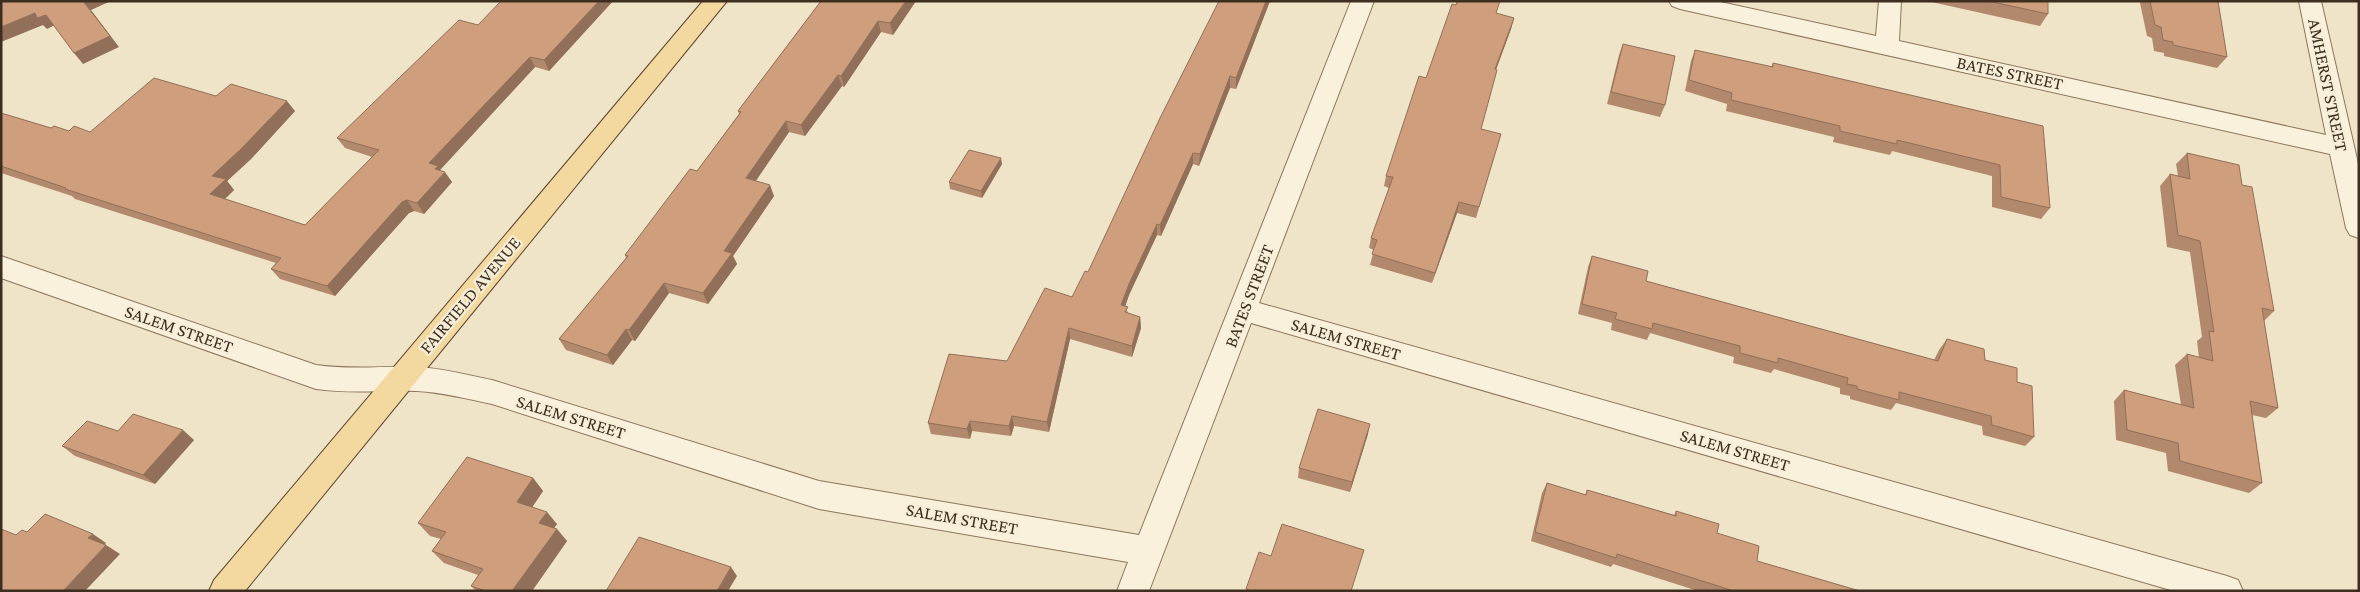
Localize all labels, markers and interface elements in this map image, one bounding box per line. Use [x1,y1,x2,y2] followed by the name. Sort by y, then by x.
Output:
[2304,17,2352,154] street label: AMHERST STREET
[1955,52,2065,94] street label: BATES STREET
[415,233,525,357] street label: FAIRFIELD AVENUE
[1220,242,1278,350] street label: BATES STREET
[122,301,236,357] street label: SALEM STREET
[1289,314,1403,364] street label: SALEM STREET
[514,391,628,443] street label: SALEM STREET
[1678,425,1792,475] street label: SALEM STREET
[905,499,1020,539] street label: SALEM STREET

